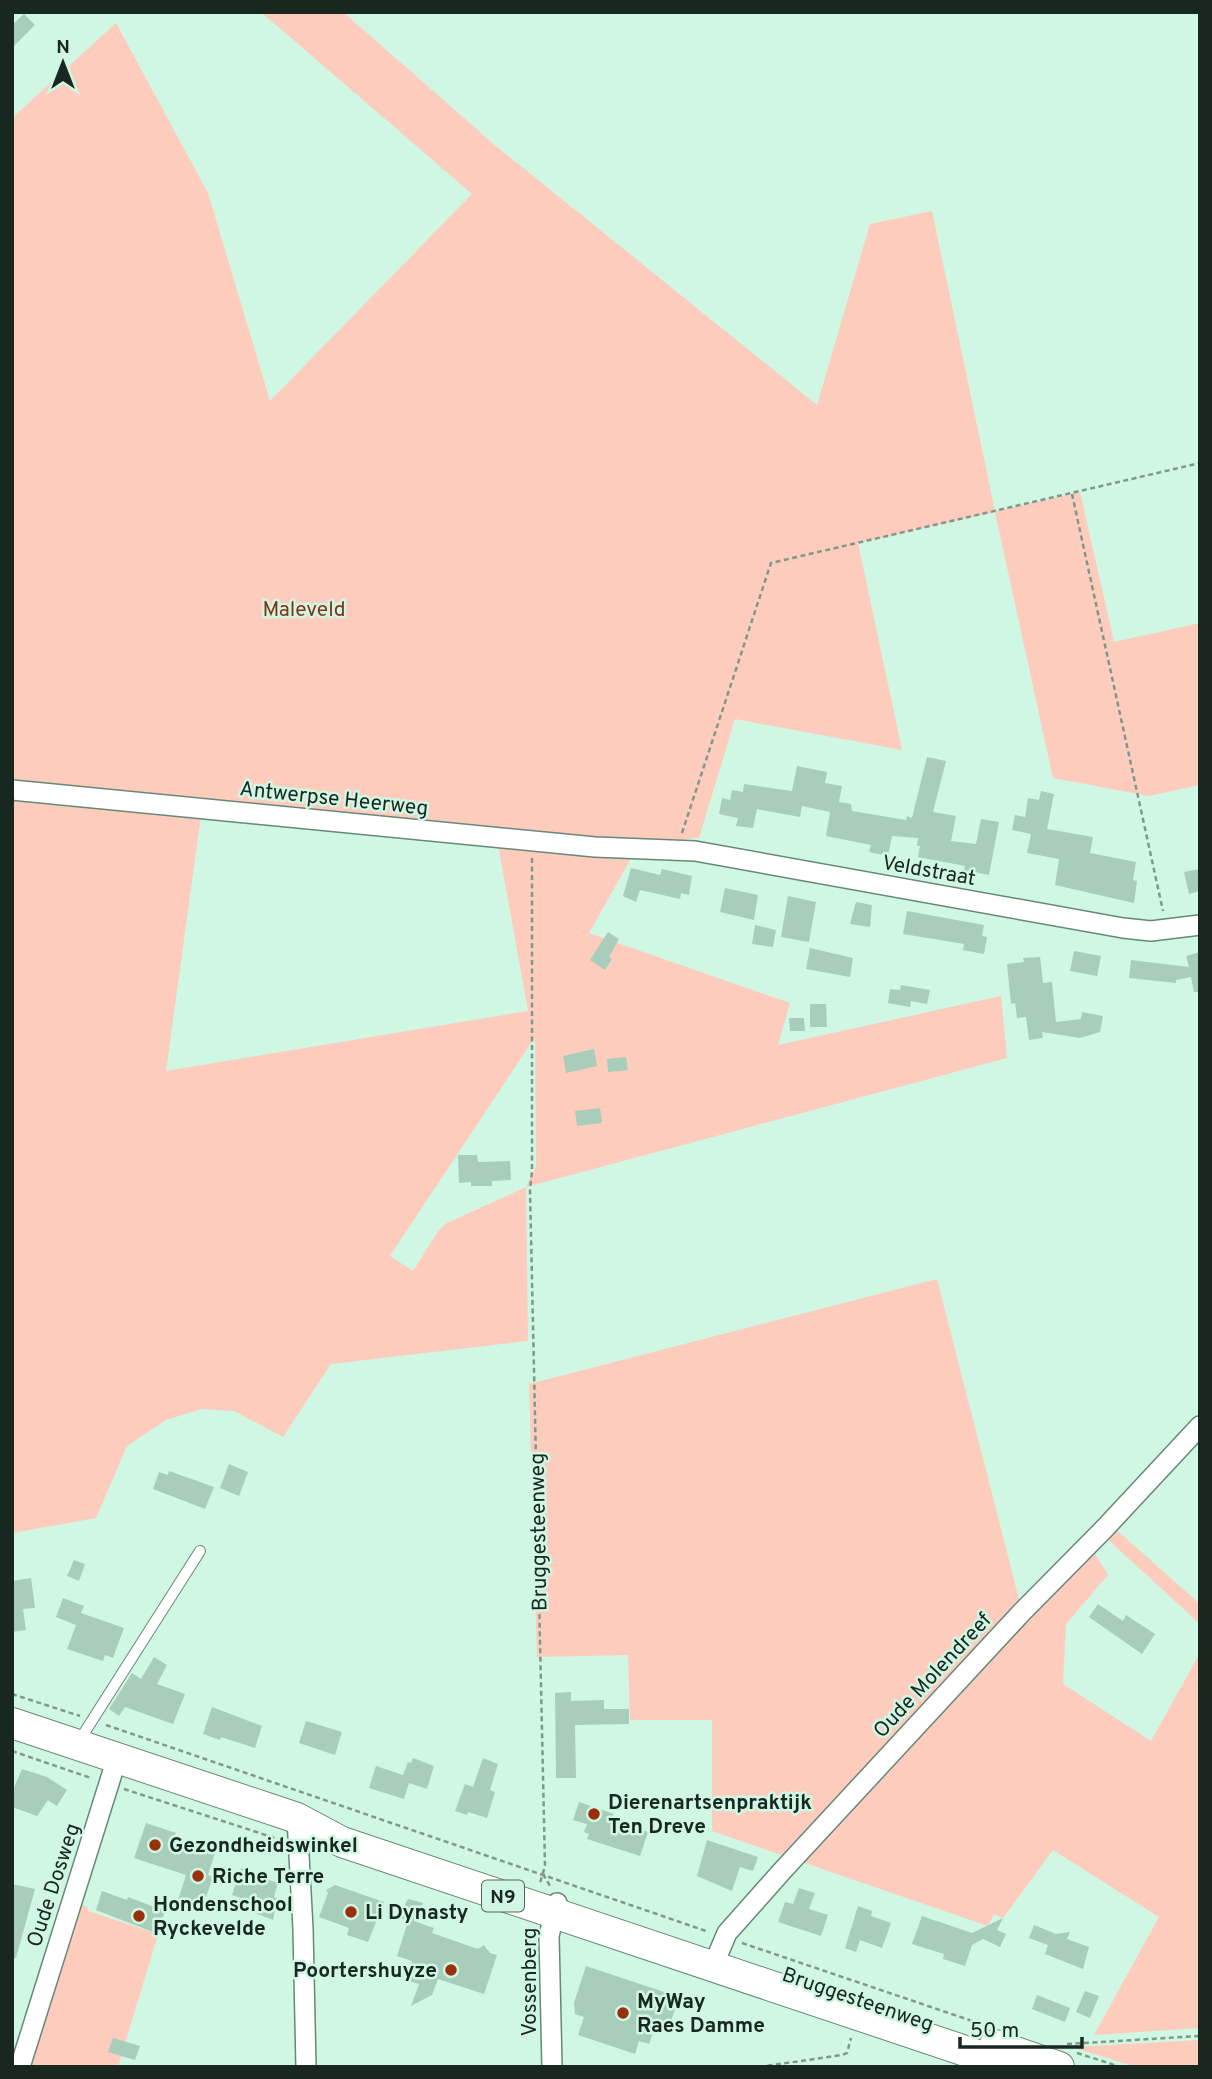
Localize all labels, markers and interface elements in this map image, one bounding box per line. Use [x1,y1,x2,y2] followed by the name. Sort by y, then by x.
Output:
[28,28,98,98] north arrow
[56,36,70,60] text: N
[263,597,345,624] park label: Maleveld
[238,776,430,823] street label: Antwerpse Heerweg
[880,850,978,893] street label: Veldstraat
[525,1453,554,1611] street label: Bruggesteenweg
[868,1608,998,1744] street label: Oude Molendreef
[608,1790,812,1841] place label: Dierenartsenpraktijk Ten Dreve
[586,1806,602,1822] marker: Dierenartsenpraktijk Ten Dreve
[22,1820,87,1951] street label: Oude Dosweg
[169,1833,358,1860] place label: Gezondheidswinkel
[147,1837,163,1853] marker: Gezondheidswinkel
[212,1864,324,1891] place label: Riche Terre
[190,1868,206,1884] marker: Riche Terre
[482,1880,524,1912] road number: N9
[153,1892,293,1943] place label: Hondenschool Ryckevelde
[365,1900,469,1927] place label: Li Dynasty
[343,1904,359,1920] marker: Li Dynasty
[131,1908,147,1924] marker: Hondenschool Ryckevelde
[517,1927,544,2037] street label: Vossenberg
[293,1958,437,1985] place label: Poortershuyze
[443,1962,459,1978] marker: Poortershuyze
[778,1962,937,2039] street label: Bruggesteenweg
[637,1989,765,2040] place label: MyWay Raes Damme
[615,2005,631,2021] marker: MyWay Raes Damme
[960,2006,1082,2050] scale bar
[970,2018,1019,2045] text: 50 m

